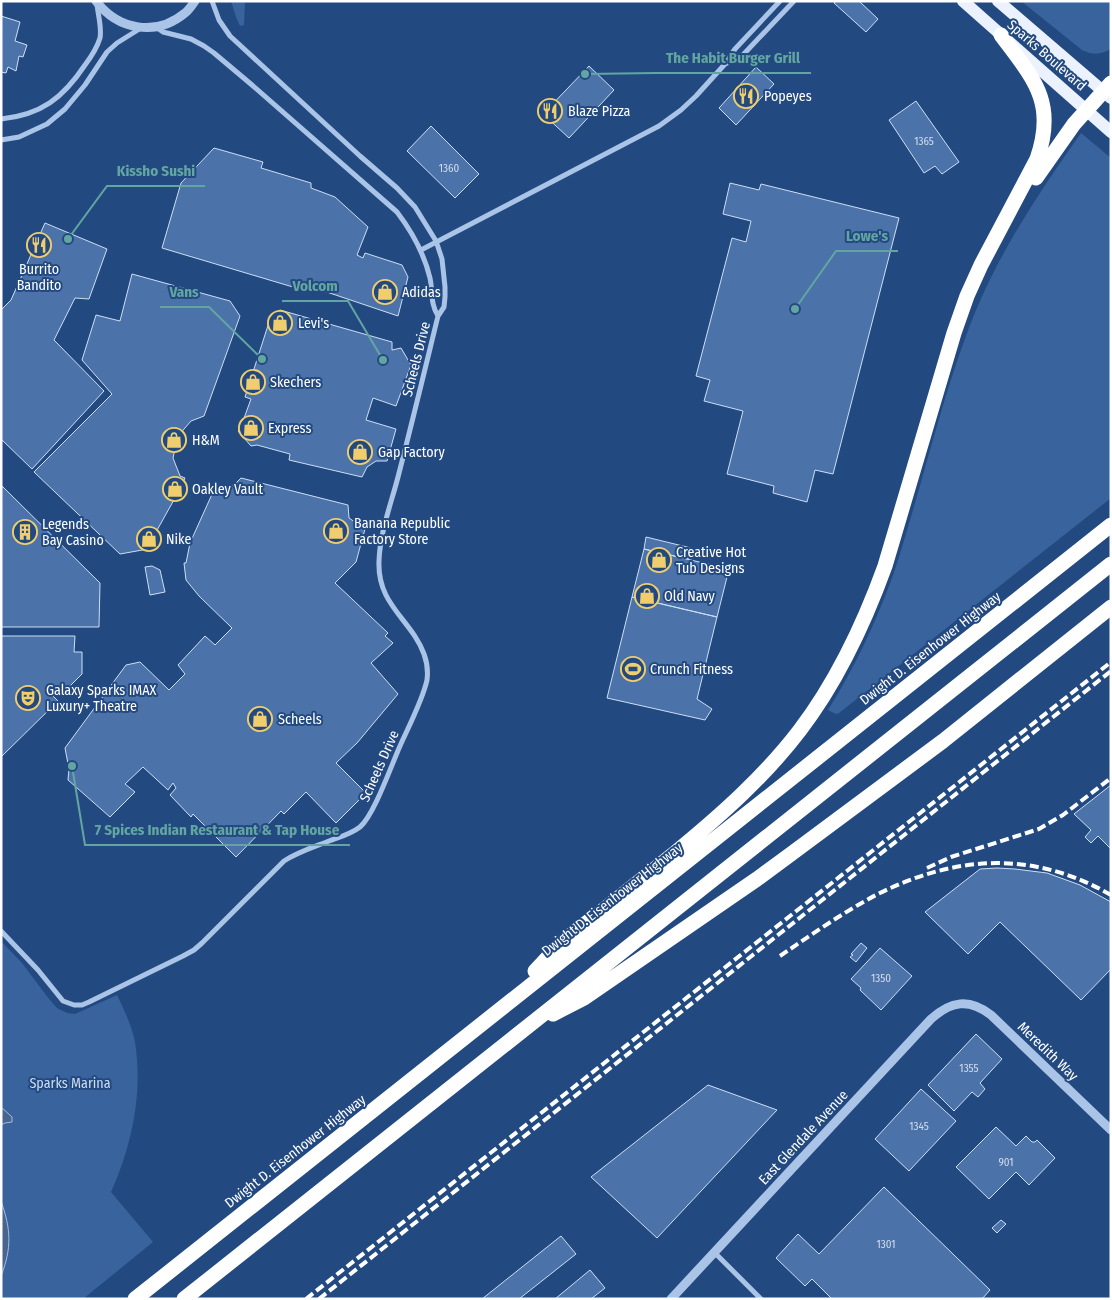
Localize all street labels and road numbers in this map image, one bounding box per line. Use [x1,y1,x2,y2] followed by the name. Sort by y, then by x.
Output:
[1004,16,1090,94] street label: Sparks Boulevard
[399,320,434,398] street label: Scheels Drive
[857,588,1005,709] street label: Dwight D. Eisenhower Highway
[356,728,403,805] street label: Scheels Drive
[539,839,687,960] street label: Dwight D. Eisenhower Highway
[1014,1018,1082,1085] street label: Meredith Way
[755,1086,852,1188] street label: East Glendale Avenue
[222,1091,370,1212] street label: Dwight D. Eisenhower Highway

